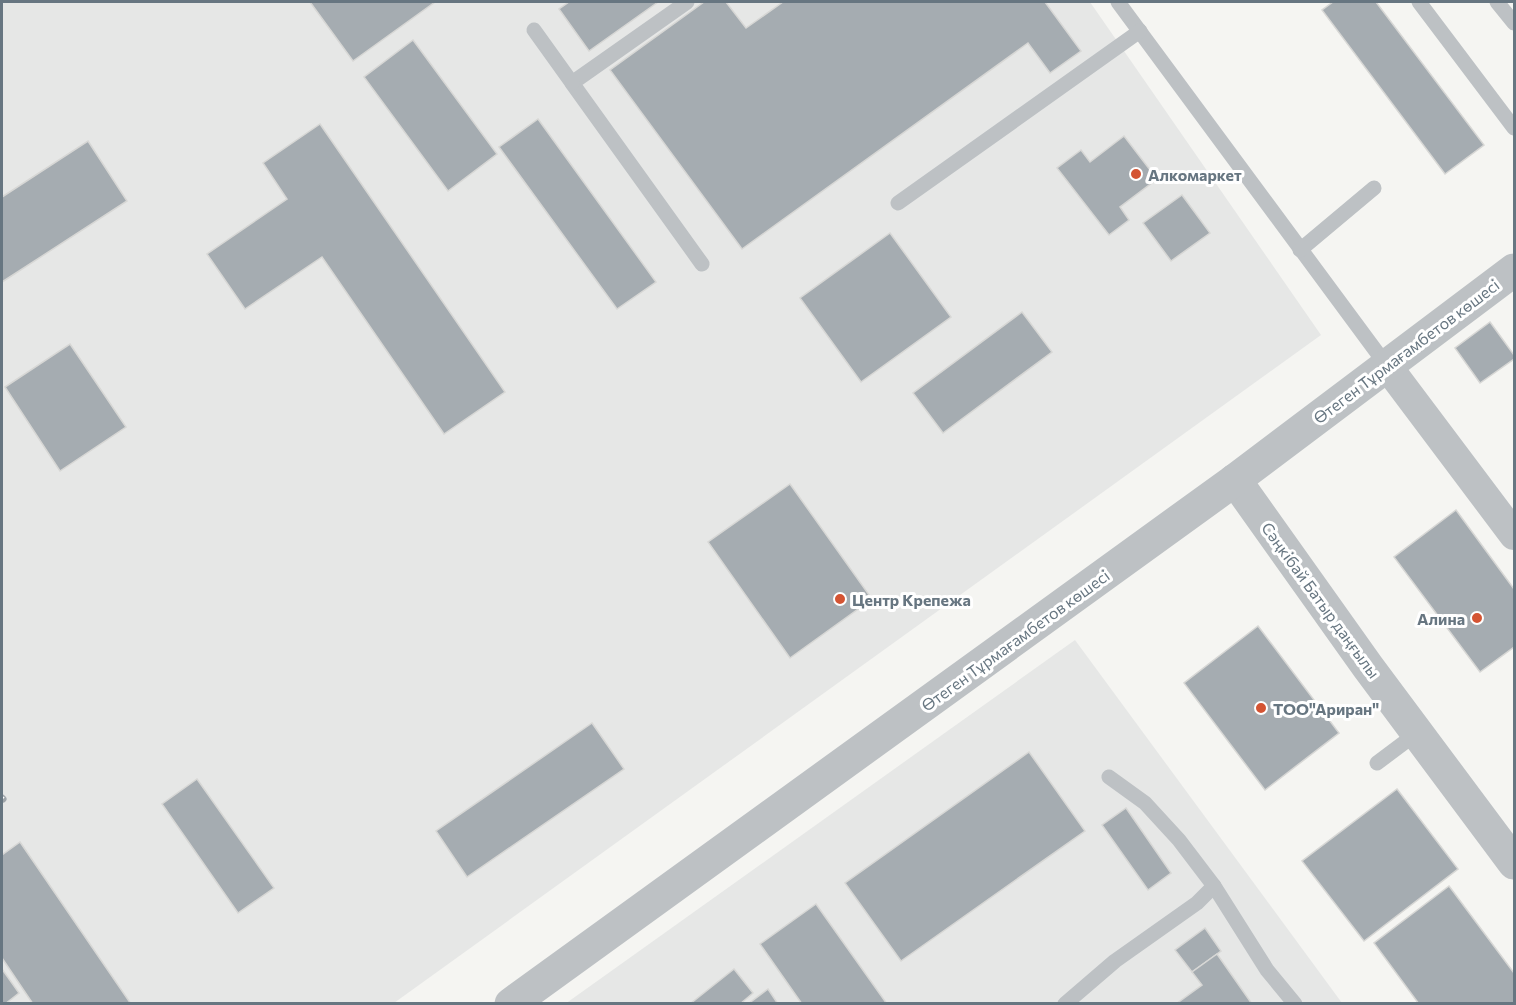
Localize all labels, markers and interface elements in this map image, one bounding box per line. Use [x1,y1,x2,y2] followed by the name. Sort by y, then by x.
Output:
[1148,165,1242,184] place label: Алкомаркет
[1129,167,1143,181] marker: Алкомаркет
[1309,275,1503,427] street label: Өтеген Тұрмағамбетов көшесі
[1258,518,1384,682] street label: Сәңкібай Батыр даңғылы
[917,565,1113,715] street label: Өтеген Тұрмағамбетов көшесі
[852,590,971,609] place label: Центр Крепежа
[833,592,847,606] marker: Центр Крепежа
[1417,609,1465,628] place label: Алина
[1470,611,1484,625] marker: Алина
[1273,699,1379,718] place label: ТОО"Ариран"
[1254,701,1268,715] marker: ТОО"Ариран"

